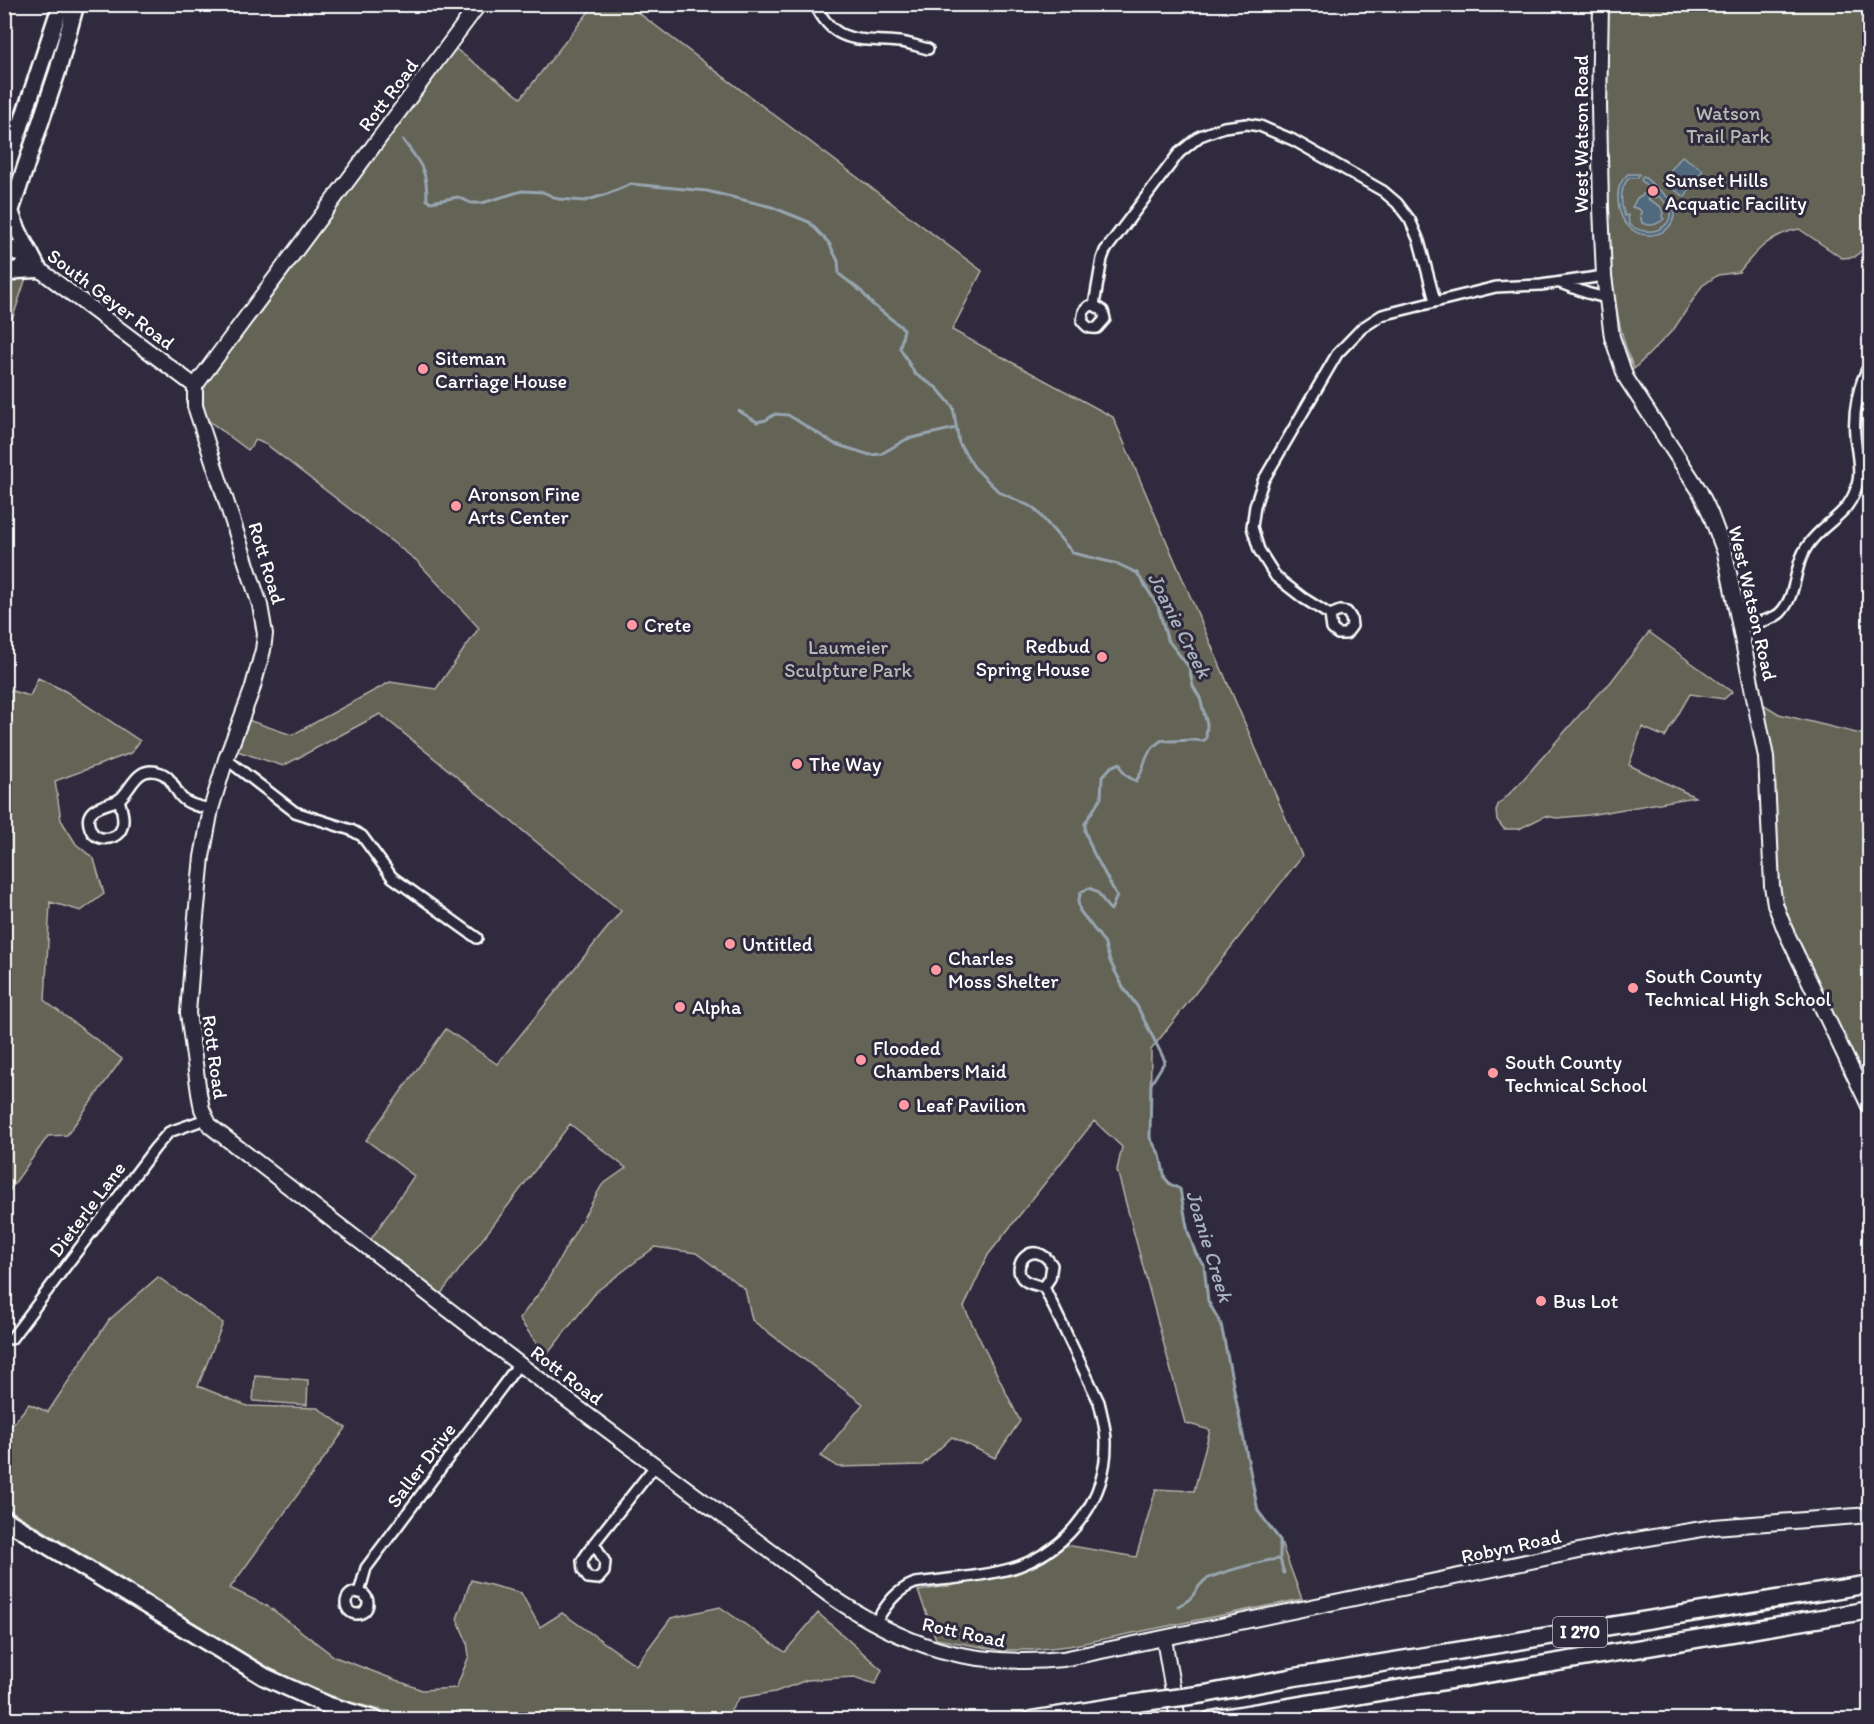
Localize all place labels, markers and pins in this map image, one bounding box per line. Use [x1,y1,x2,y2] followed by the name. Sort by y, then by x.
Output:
[1665,168,1807,215] place label: Sunset Hills Acquatic Facility
[1646,184,1660,198] marker: Sunset Hills Acquatic Facility
[435,346,567,393] place label: Siteman Carriage House
[416,362,430,376] marker: Siteman Carriage House
[468,482,580,529] place label: Aronson Fine Arts Center
[449,499,463,513] marker: Aronson Fine Arts Center
[644,613,691,637] place label: Crete
[625,618,639,632] marker: Crete
[976,634,1090,681] place label: Redbud Spring House
[1095,650,1109,664] marker: Redbud Spring House
[809,752,882,776] place label: The Way
[790,757,804,771] marker: The Way
[742,932,813,956] place label: Untitled
[723,937,737,951] marker: Untitled
[948,946,1058,993] place label: Charles Moss Shelter
[929,963,943,977] marker: Charles Moss Shelter
[1645,964,1832,1011] place label: South County Technical High School
[1626,981,1640,995] marker: South County Technical High School
[692,995,742,1019] place label: Alpha
[673,1000,687,1014] marker: Alpha
[873,1036,1007,1083] place label: Flooded Chambers Maid
[1505,1050,1648,1097] place label: South County Technical School
[854,1053,868,1067] marker: Flooded Chambers Maid
[1486,1066,1500,1080] marker: South County Technical School
[916,1093,1026,1117] place label: Leaf Pavilion
[897,1098,911,1112] marker: Leaf Pavilion
[1553,1289,1619,1313] place label: Bus Lot
[1534,1294,1548,1308] marker: Bus Lot

